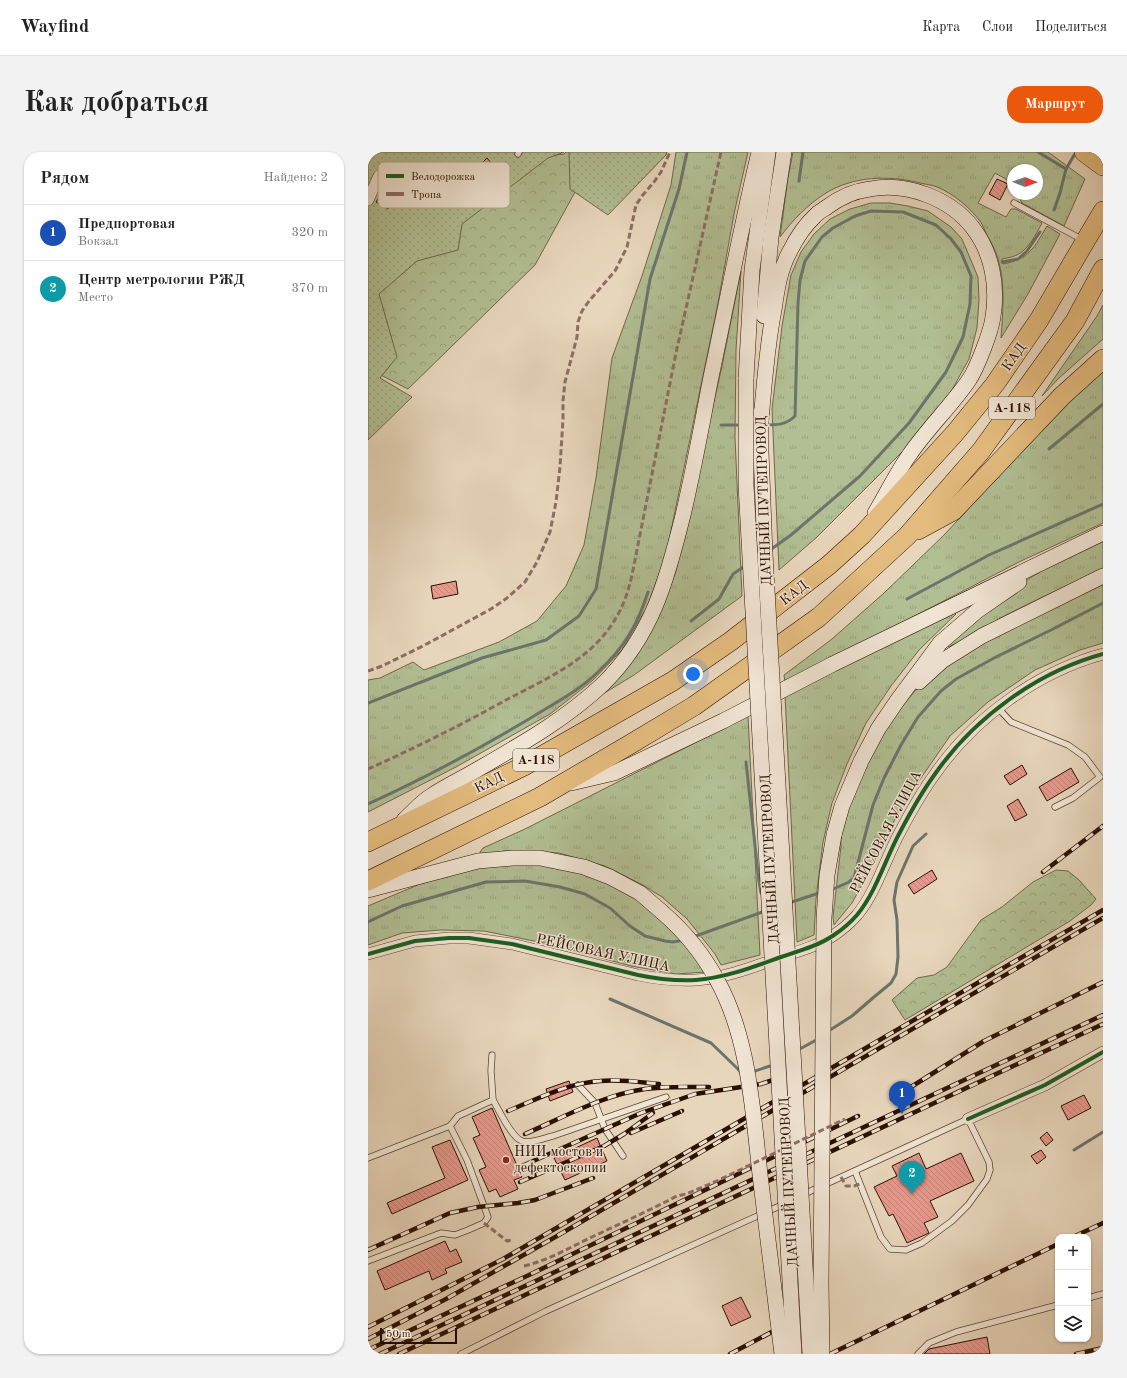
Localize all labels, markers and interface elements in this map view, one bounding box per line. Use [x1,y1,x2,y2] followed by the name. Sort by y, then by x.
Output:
[20,18,89,37] text: Wayfind
[922,20,960,34] text: Карта
[982,20,1013,34] text: Слои
[1035,20,1107,34] text: Поделиться
[1007,86,1103,123] button: Маршрут
[24,90,209,118] text: Как добраться
[378,162,510,208] legend
[1007,164,1043,200] north arrow
[40,170,89,187] text: Рядом
[264,171,328,184] text: Найдено: 2
[411,172,476,183] text: Велодорожка
[411,190,442,201] text: Тропа
[78,217,175,232] text: Предпортовая
[49,226,57,239] text: 1
[291,226,328,239] text: 320 m
[78,235,119,248] text: Вокзал
[78,273,245,288] text: Центр метрологии РЖД
[49,282,57,295] text: 2
[291,282,328,295] text: 370 m
[78,291,113,304] text: Место
[999,340,1029,374] street label: КАД
[989,397,1035,419] road number: А-118
[750,416,774,586] street label: ДАЧНЫЙ ПУТЕПРОВОД
[778,578,810,608] street label: КАД
[683,664,703,684] your location
[513,749,559,771] road number: А-118
[844,766,924,896] street label: РЕЙСОВАЯ УЛИЦА
[472,770,506,796] street label: КАД
[755,774,781,944] street label: ДАЧНЫЙ ПУТЕПРОВОД
[535,928,672,974] street label: РЕЙСОВАЯ УЛИЦА
[889,1081,915,1114] pin: 1
[774,1097,800,1267] street label: ДАЧНЫЙ ПУТЕПРОВОД
[514,1145,606,1176] place label: НИИ мостов и дефектоскопии
[501,1155,511,1165] marker: НИИ мостов и дефектоскопии
[899,1161,925,1194] pin: 2
[1055,1234,1091,1342] map controls
[1055,1234,1091,1270] button: +
[1055,1270,1091,1306] button: −
[1055,1306,1091,1342] button: layers
[380,1326,457,1345] scale bar
[386,1329,411,1340] text: 50 m

